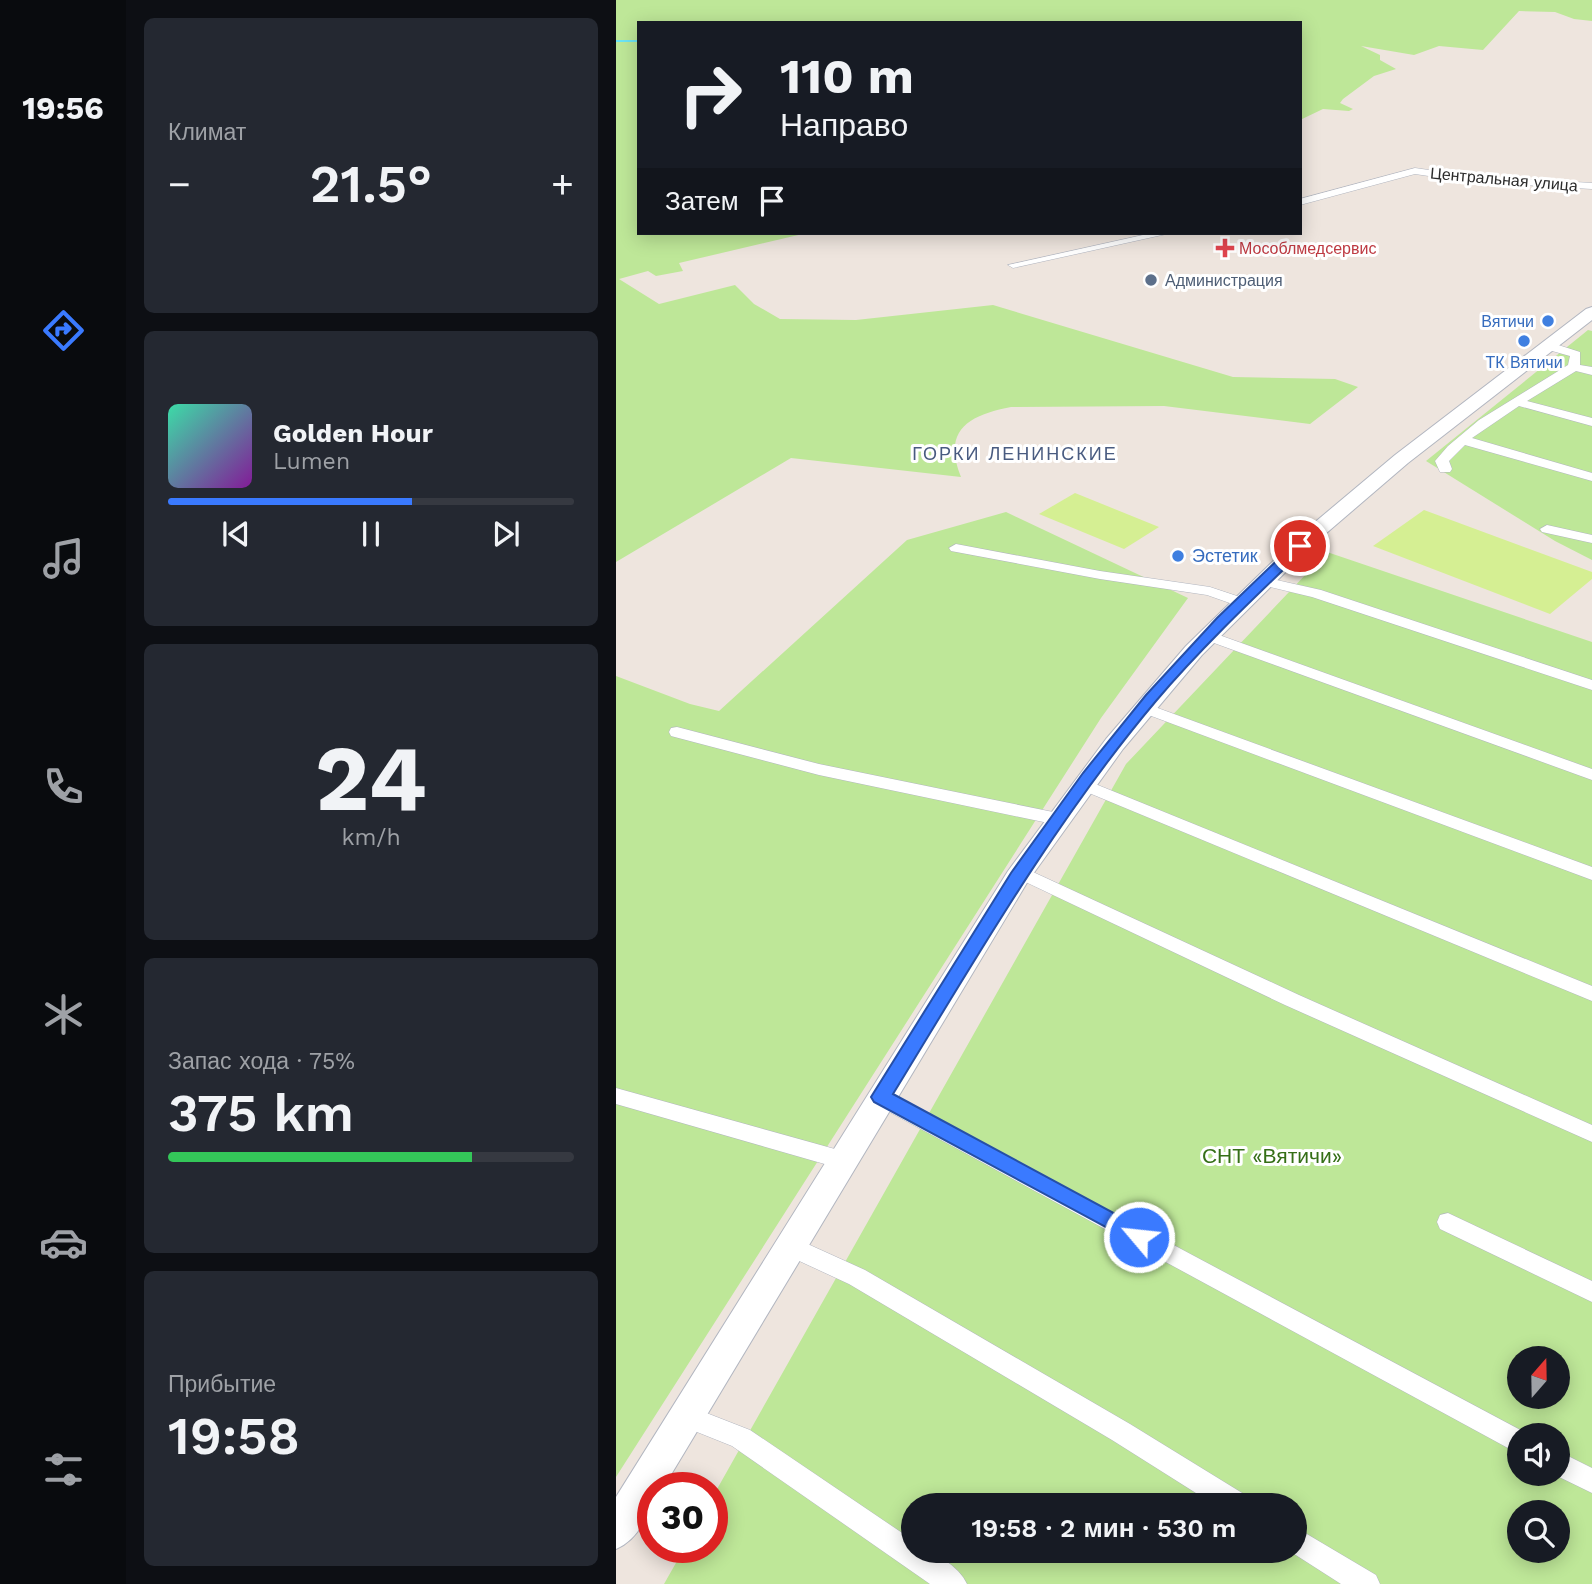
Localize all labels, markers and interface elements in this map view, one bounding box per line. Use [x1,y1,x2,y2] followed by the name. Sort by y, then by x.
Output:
[780,47,914,105] text: 110 m
[665,49,756,140] icon: right
[22,89,104,127] text: 19:56
[780,106,908,144] text: Направо
[168,119,246,146] text: Климат
[310,154,432,215] text: 21.5°
[168,162,191,206] text: −
[551,162,574,206] text: +
[1429,164,1579,195] street label: Центральная улица
[753,182,791,220] icon: arrive
[665,186,739,216] text: Затем
[1239,239,1376,258] place label: Мособлмедсервис
[1217,240,1233,256] marker: Мособлмедсервис
[1165,271,1283,290] place label: Администрация
[1143,272,1159,288] marker: Администрация
[39,306,88,355] icon: directions
[1481,312,1534,331] place label: Вятичи
[1540,313,1556,329] marker: Вятичи
[1516,333,1532,349] marker: ТК Вятичи
[1485,353,1563,372] place label: ТК Вятичи
[273,418,433,448] text: Golden Hour
[912,443,1118,464] district label: ГОРКИ ЛЕНИНСКИЕ
[273,448,350,475] text: Lumen
[217,515,255,553] icon: previous
[352,515,390,553] icon: pause
[487,515,525,553] icon: next
[1270,516,1330,576] pin
[1281,527,1319,565] icon: arrive
[39,534,88,583] icon: music
[1192,545,1258,566] place label: Эстетик
[1170,548,1186,564] marker: Эстетик
[315,725,427,832] text: 24
[39,762,88,811] icon: phone
[341,824,401,851] text: km/h
[39,990,88,1039] icon: climate
[168,1048,355,1075] text: Запас хода · 75%
[168,1083,354,1144] text: 375 km
[1202,1143,1342,1168] park label: СНТ «Вятичи»
[1102,1200,1176,1274] position arrow
[39,1218,88,1267] icon: car
[1507,1346,1570,1409] north arrow
[1507,1346,1570,1563] map controls
[168,1371,276,1398] text: Прибытие
[168,1406,300,1467] text: 19:58
[1507,1423,1570,1486] button: sound
[39,1445,88,1494] icon: filters
[637,1472,728,1563] speed limit sign: 30
[1507,1500,1570,1563] button: search
[972,1513,1236,1543] text: 19:58 · 2 мин · 530 m

